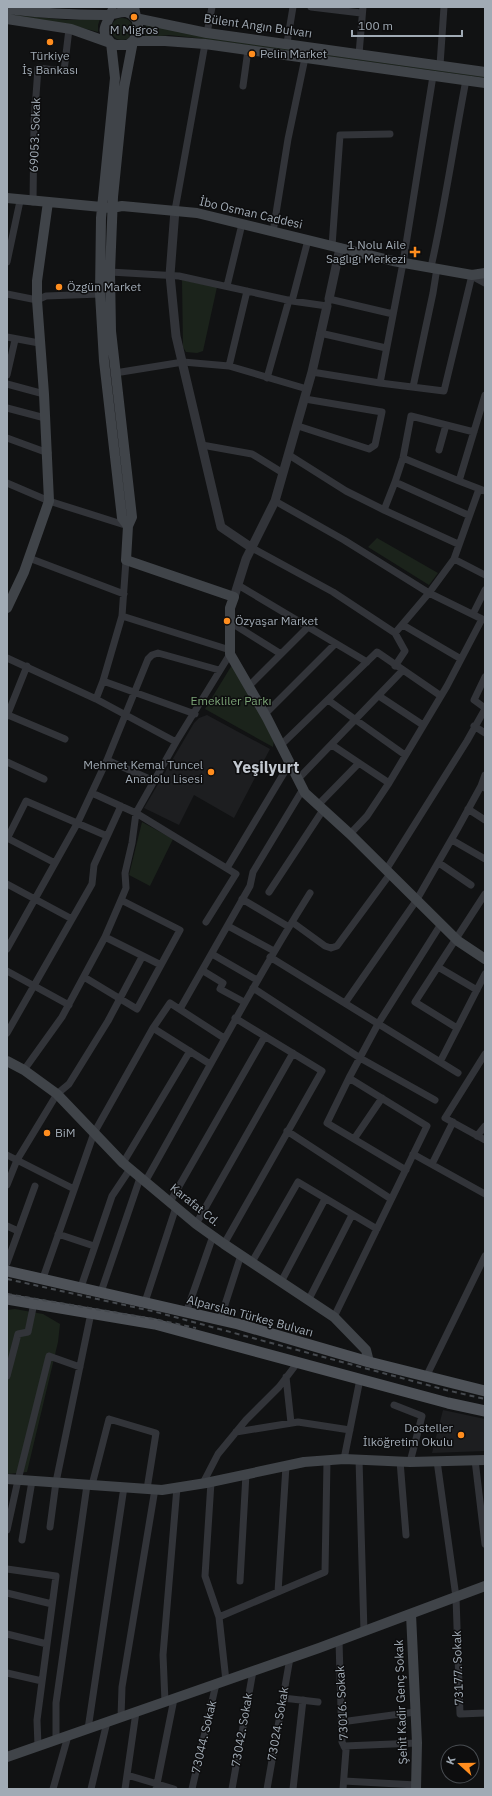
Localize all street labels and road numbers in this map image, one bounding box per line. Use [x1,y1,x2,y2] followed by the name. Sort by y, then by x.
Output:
[203,10,313,41] street label: Bülent Angın Bulvarı
[26,97,43,173] street label: 69053. Sokak
[198,193,304,232] street label: İbo Osman Caddesi
[167,1180,223,1229] street label: Karafat Cd.
[185,1291,315,1340] street label: Alparslan Türkeş Bulvarı
[449,1630,466,1706] street label: 73177. Sokak
[391,1639,410,1765] street label: Şehit Kadir Genç Sokak
[332,1665,351,1741] street label: 73016. Sokak
[264,1685,292,1762] street label: 73024. Sokak
[228,1691,256,1768] street label: 73042. Sokak
[188,1698,219,1775] street label: 73044. Sokak

